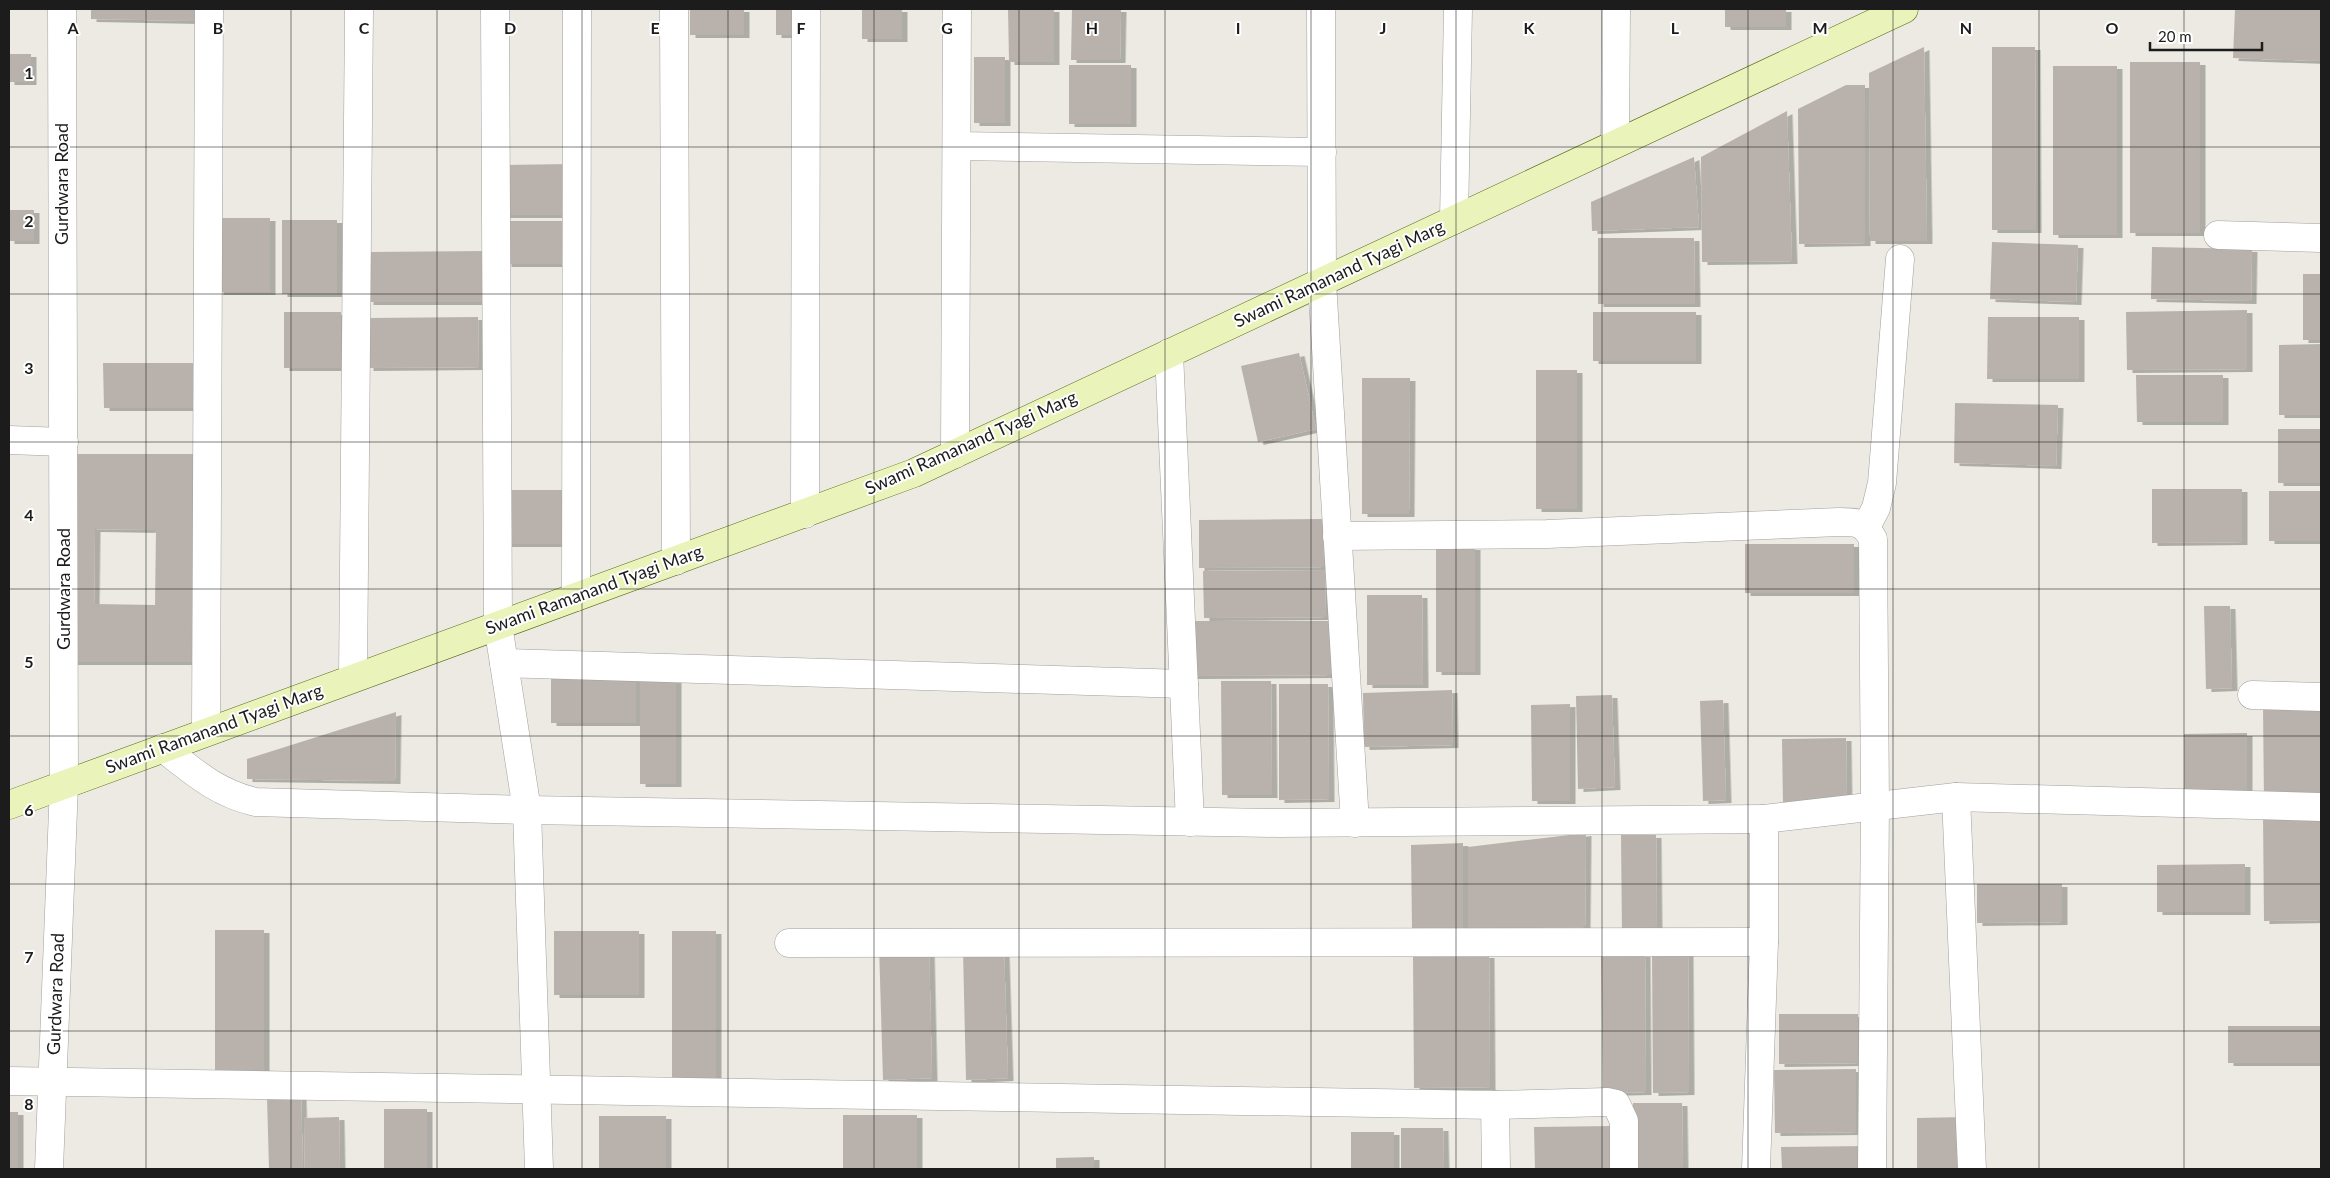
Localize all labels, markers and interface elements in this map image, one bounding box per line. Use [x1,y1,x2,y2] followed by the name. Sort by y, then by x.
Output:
[66,18,79,37] text: A
[213,18,223,37] text: B
[359,18,370,37] text: C
[504,18,516,37] text: D
[650,18,660,37] text: E
[796,18,806,37] text: F
[941,18,953,37] text: G
[1086,18,1098,37] text: H
[1236,18,1240,37] text: I
[1380,18,1386,37] text: J
[1524,18,1536,37] text: K
[1671,18,1680,37] text: L
[1812,18,1828,37] text: M
[1960,18,1972,37] text: N
[2106,18,2119,37] text: O
[2150,20,2262,52] scale bar
[2158,27,2192,45] text: 20 m
[24,63,34,82] text: 1
[50,123,72,245] street label: Gurdwara Road
[24,211,34,230] text: 2
[1230,215,1447,332] street label: Swami Ramanand Tyagi Marg
[24,358,34,377] text: 3
[861,385,1080,499] street label: Swami Ramanand Tyagi Marg
[24,505,34,524] text: 4
[52,528,74,650] street label: Gurdwara Road
[482,539,705,639] street label: Swami Ramanand Tyagi Marg
[24,652,34,671] text: 5
[102,678,325,778] street label: Swami Ramanand Tyagi Marg
[24,800,34,819] text: 6
[42,933,68,1055] street label: Gurdwara Road
[24,947,34,966] text: 7
[24,1094,34,1113] text: 8

